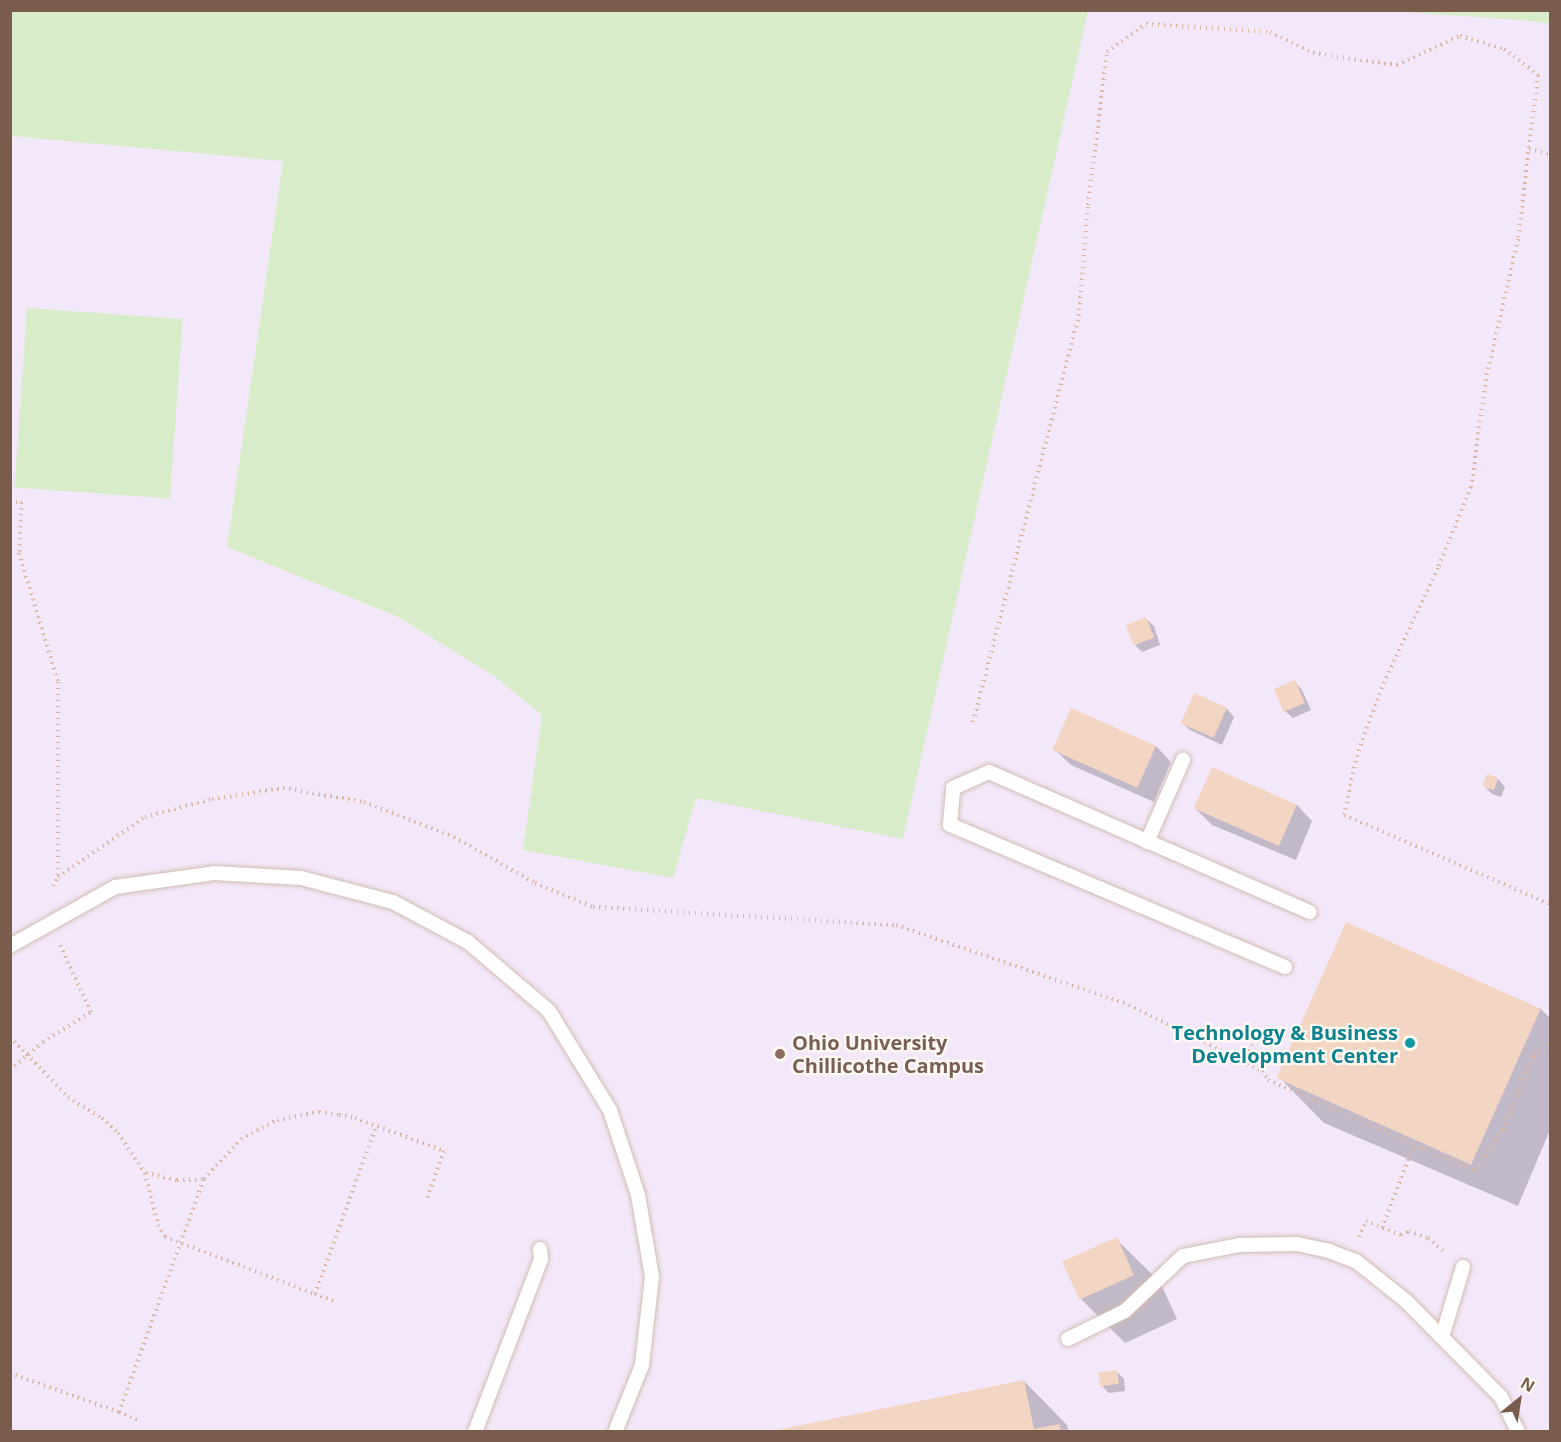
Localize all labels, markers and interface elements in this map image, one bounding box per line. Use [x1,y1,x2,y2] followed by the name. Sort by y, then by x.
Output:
[1172,1020,1398,1067] place label: Technology & Business Development Center
[792,1030,984,1077] place label: Ohio University Chillicothe Campus
[1403,1036,1417,1050] marker: Technology & Business Development Center
[773,1047,787,1061] marker: Ohio University Chillicothe Campus
[1489,1370,1549,1430] north arrow
[1517,1372,1539,1397] text: N

